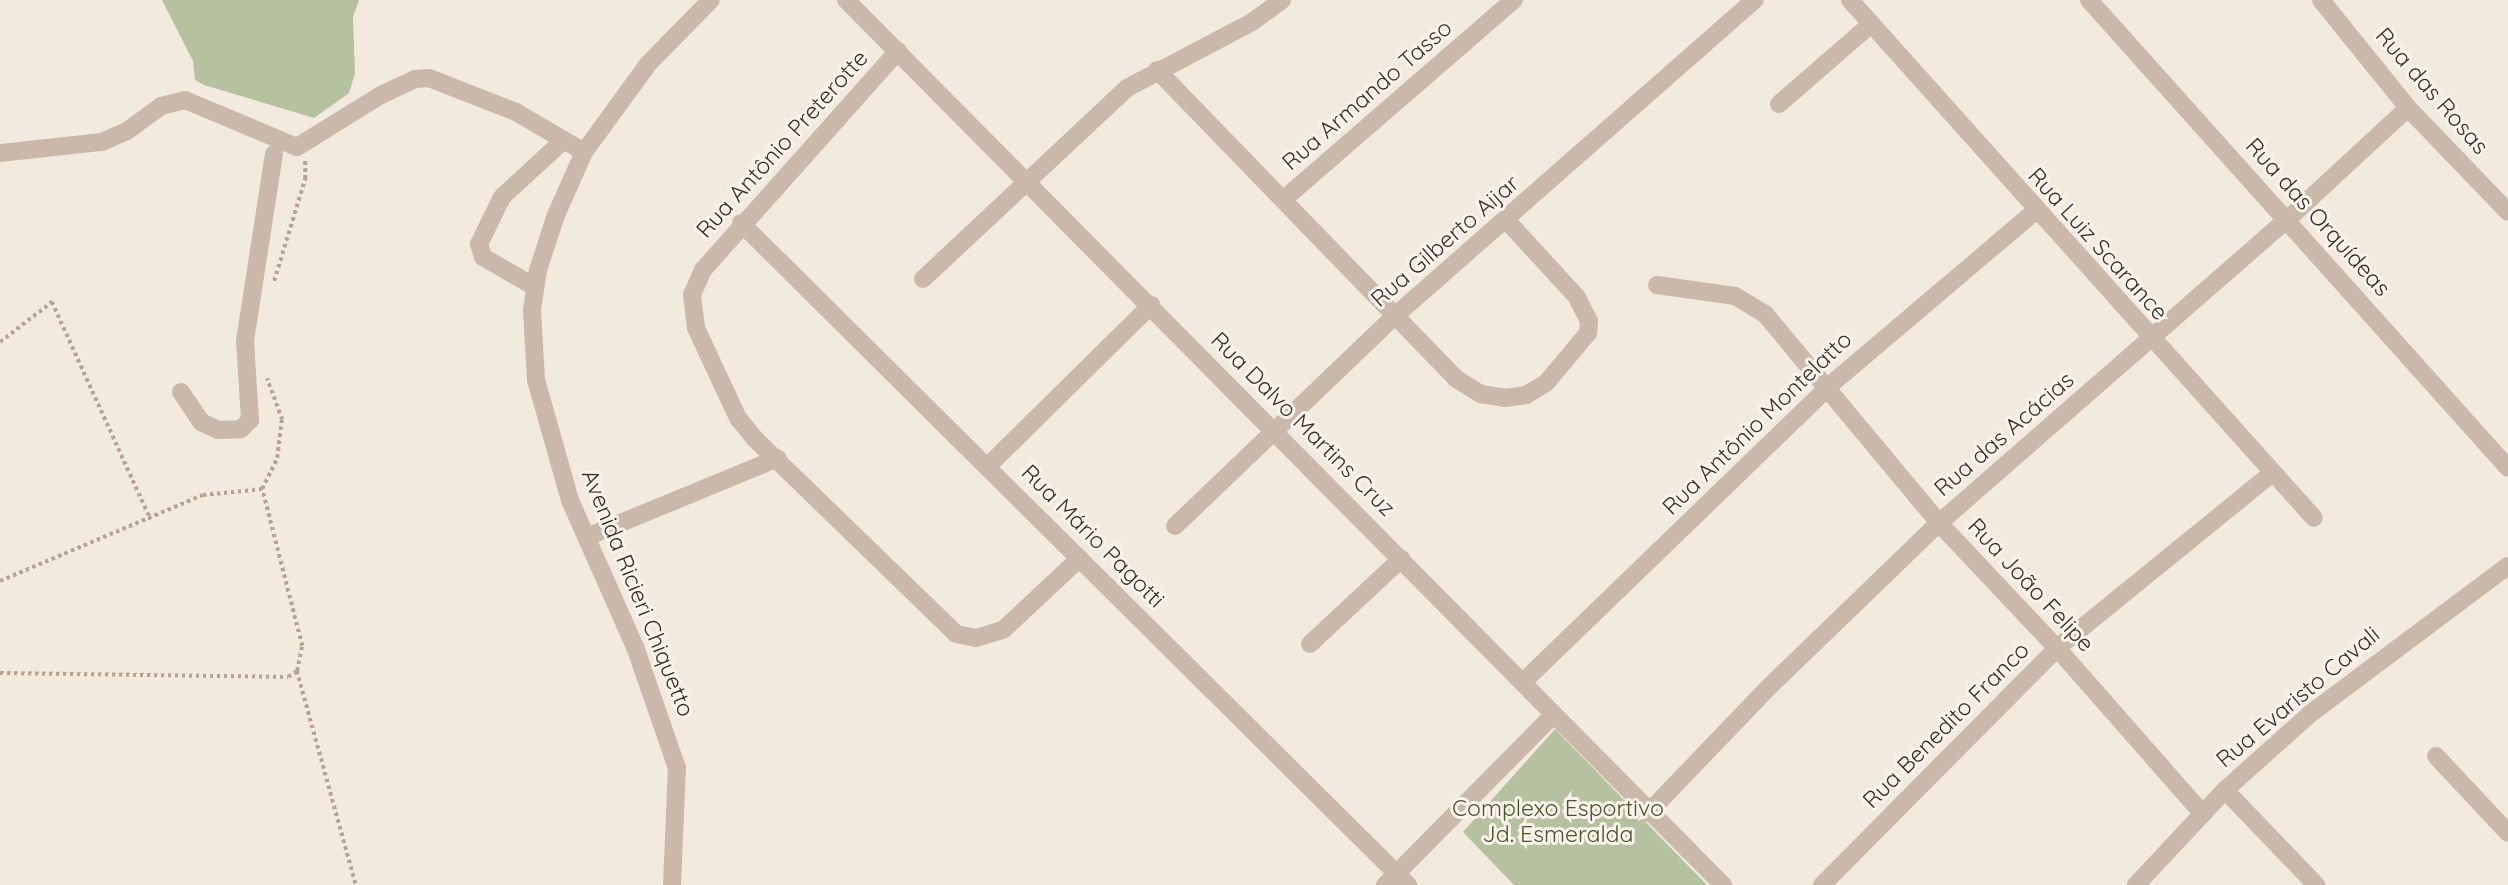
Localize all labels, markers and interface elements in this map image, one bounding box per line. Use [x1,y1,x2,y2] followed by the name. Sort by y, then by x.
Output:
[1277,14,1457,176] street label: Rua Armando Tasso
[2370,22,2494,160] street label: Rua das Rosas
[690,44,874,244] street label: Rua Antônio Preterotte
[2240,132,2396,302] street label: Rua das Orquídeas
[2022,162,2174,326] street label: Rua Luiz Scarance
[1365,169,1525,313] street label: Rua Gilberto Aijar
[1657,325,1857,521] street label: Rua Antônio Montelatto
[1205,326,1401,522] street label: Rua Dalvo Martins Cruz
[1929,366,2079,502] street label: Rua das Acácias
[1016,459,1170,613] street label: Rua Mário Pagotti
[576,465,700,721] street label: Avenida Ricieri Chiquetto
[1962,513,2100,657] street label: Rua João Felipe
[2211,621,2385,773] street label: Rua Evaristo Cavali
[1857,636,2035,814] street label: Rua Benedito Franco
[1452,794,1664,848] park label: Complexo Esportivo Jd. Esmeralda

